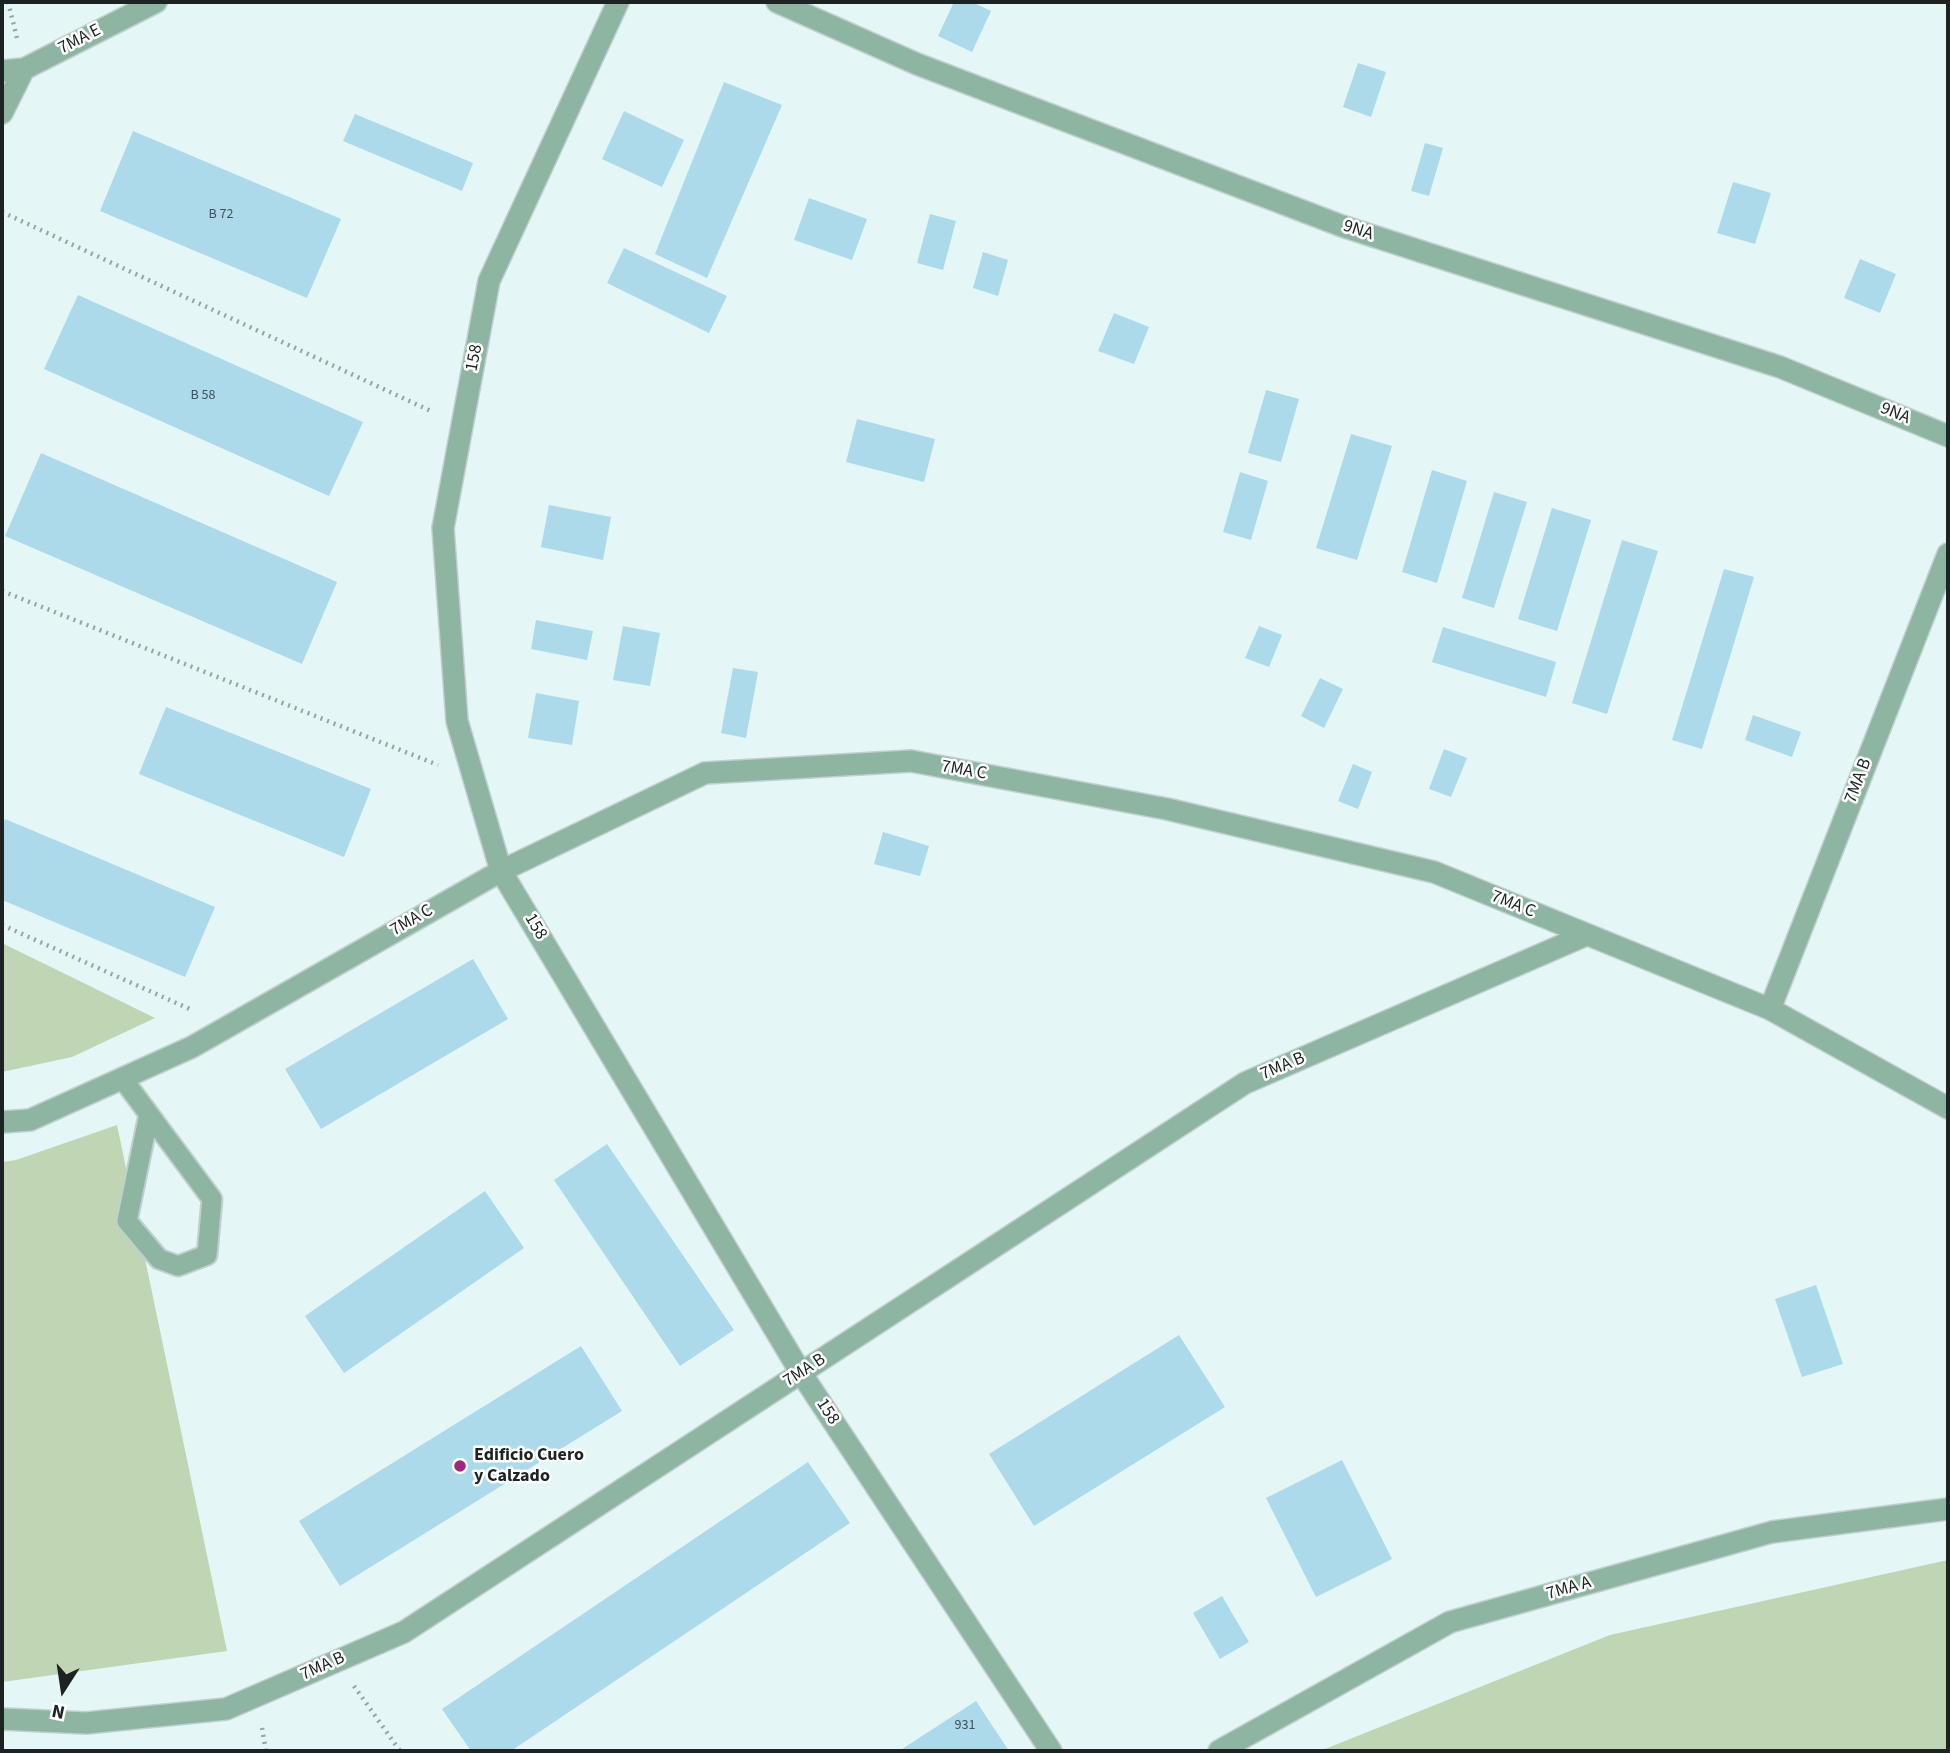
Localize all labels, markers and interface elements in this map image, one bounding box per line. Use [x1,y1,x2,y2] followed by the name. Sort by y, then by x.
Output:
[55,20,105,60] street label: 7MA E
[209,207,233,223] house number: B 72
[1340,216,1376,246] street label: 9NA
[462,343,488,373] street label: 158
[191,388,215,404] house number: B 58
[1877,398,1913,430] street label: 9NA
[940,756,988,786] street label: 7MA C
[1841,756,1877,806] street label: 7MA B
[1488,886,1538,924] street label: 7MA C
[387,900,437,942] street label: 7MA C
[519,910,551,944] street label: 158
[1258,1048,1308,1086] street label: 7MA B
[780,1349,830,1393] street label: 7MA B
[811,1395,843,1429] street label: 158
[474,1445,584,1488] place label: Edificio Cuero y Calzado
[452,1458,468,1474] marker: Edificio Cuero y Calzado
[1544,1572,1594,1606] street label: 7MA A
[298,1648,348,1686] street label: 7MA B
[28,1655,98,1725] north arrow
[50,1697,68,1726] text: N
[955,1718,975,1734] house number: 931

